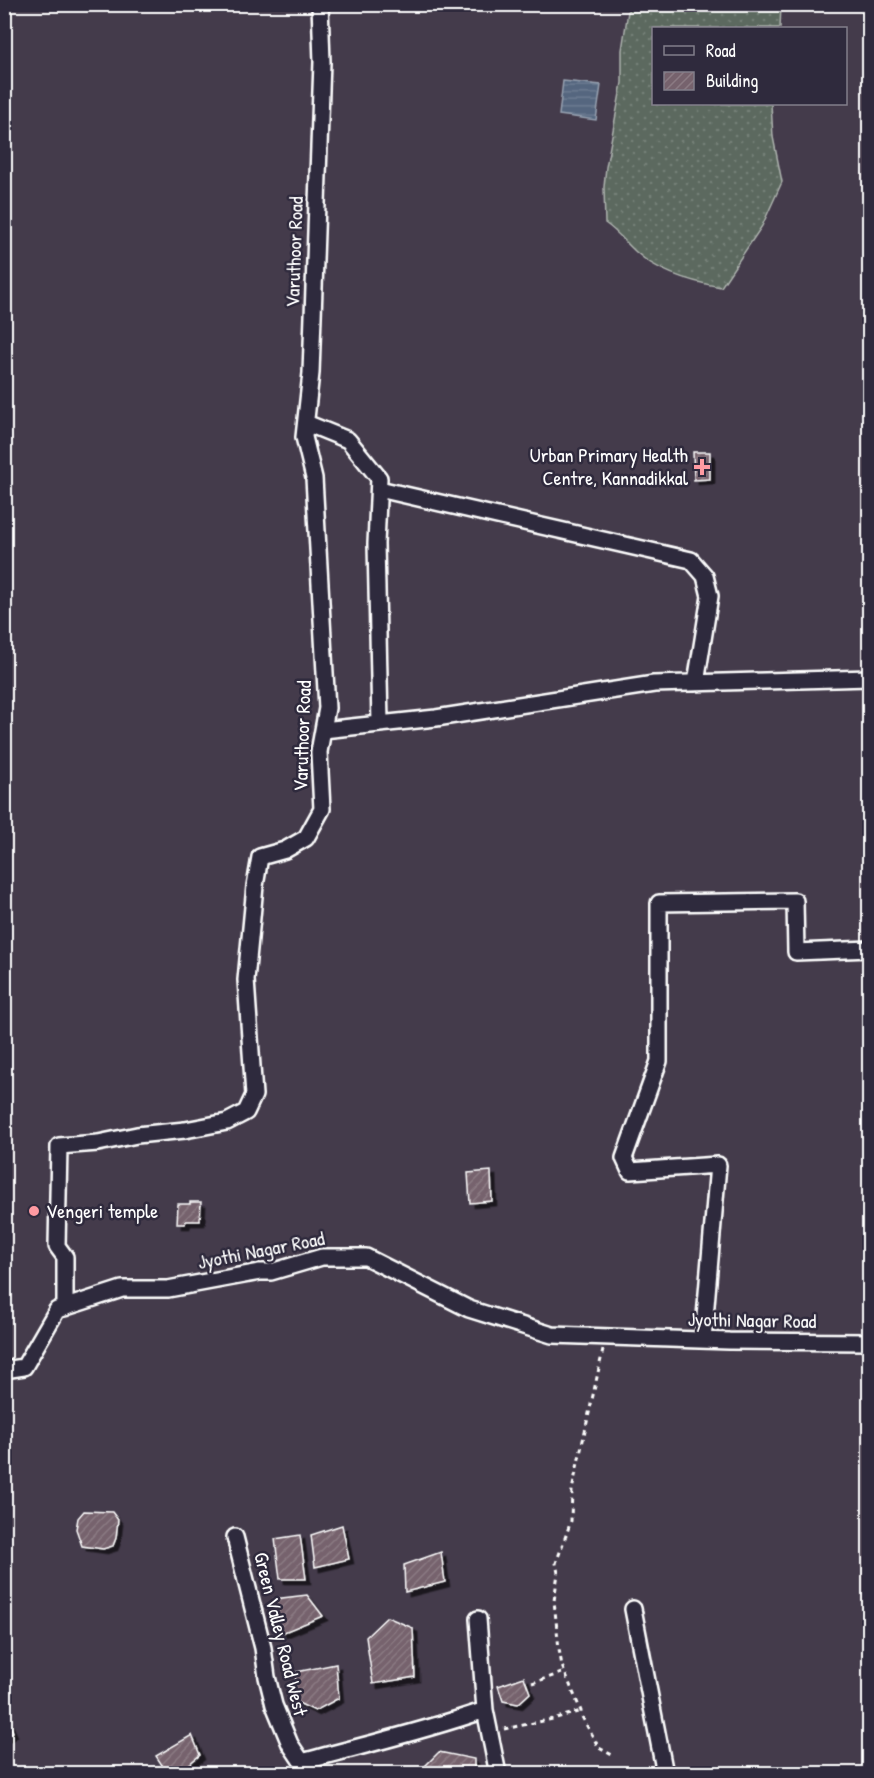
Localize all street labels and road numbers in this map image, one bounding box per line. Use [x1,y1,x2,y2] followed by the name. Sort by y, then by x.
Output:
[278,196,309,308] street label: Varuthoor Road
[286,680,317,792] street label: Varuthoor Road
[195,1224,327,1275] street label: Jyothi Nagar Road
[687,1305,817,1334] street label: Jyothi Nagar Road
[248,1549,315,1720] street label: Green Valley Road West

